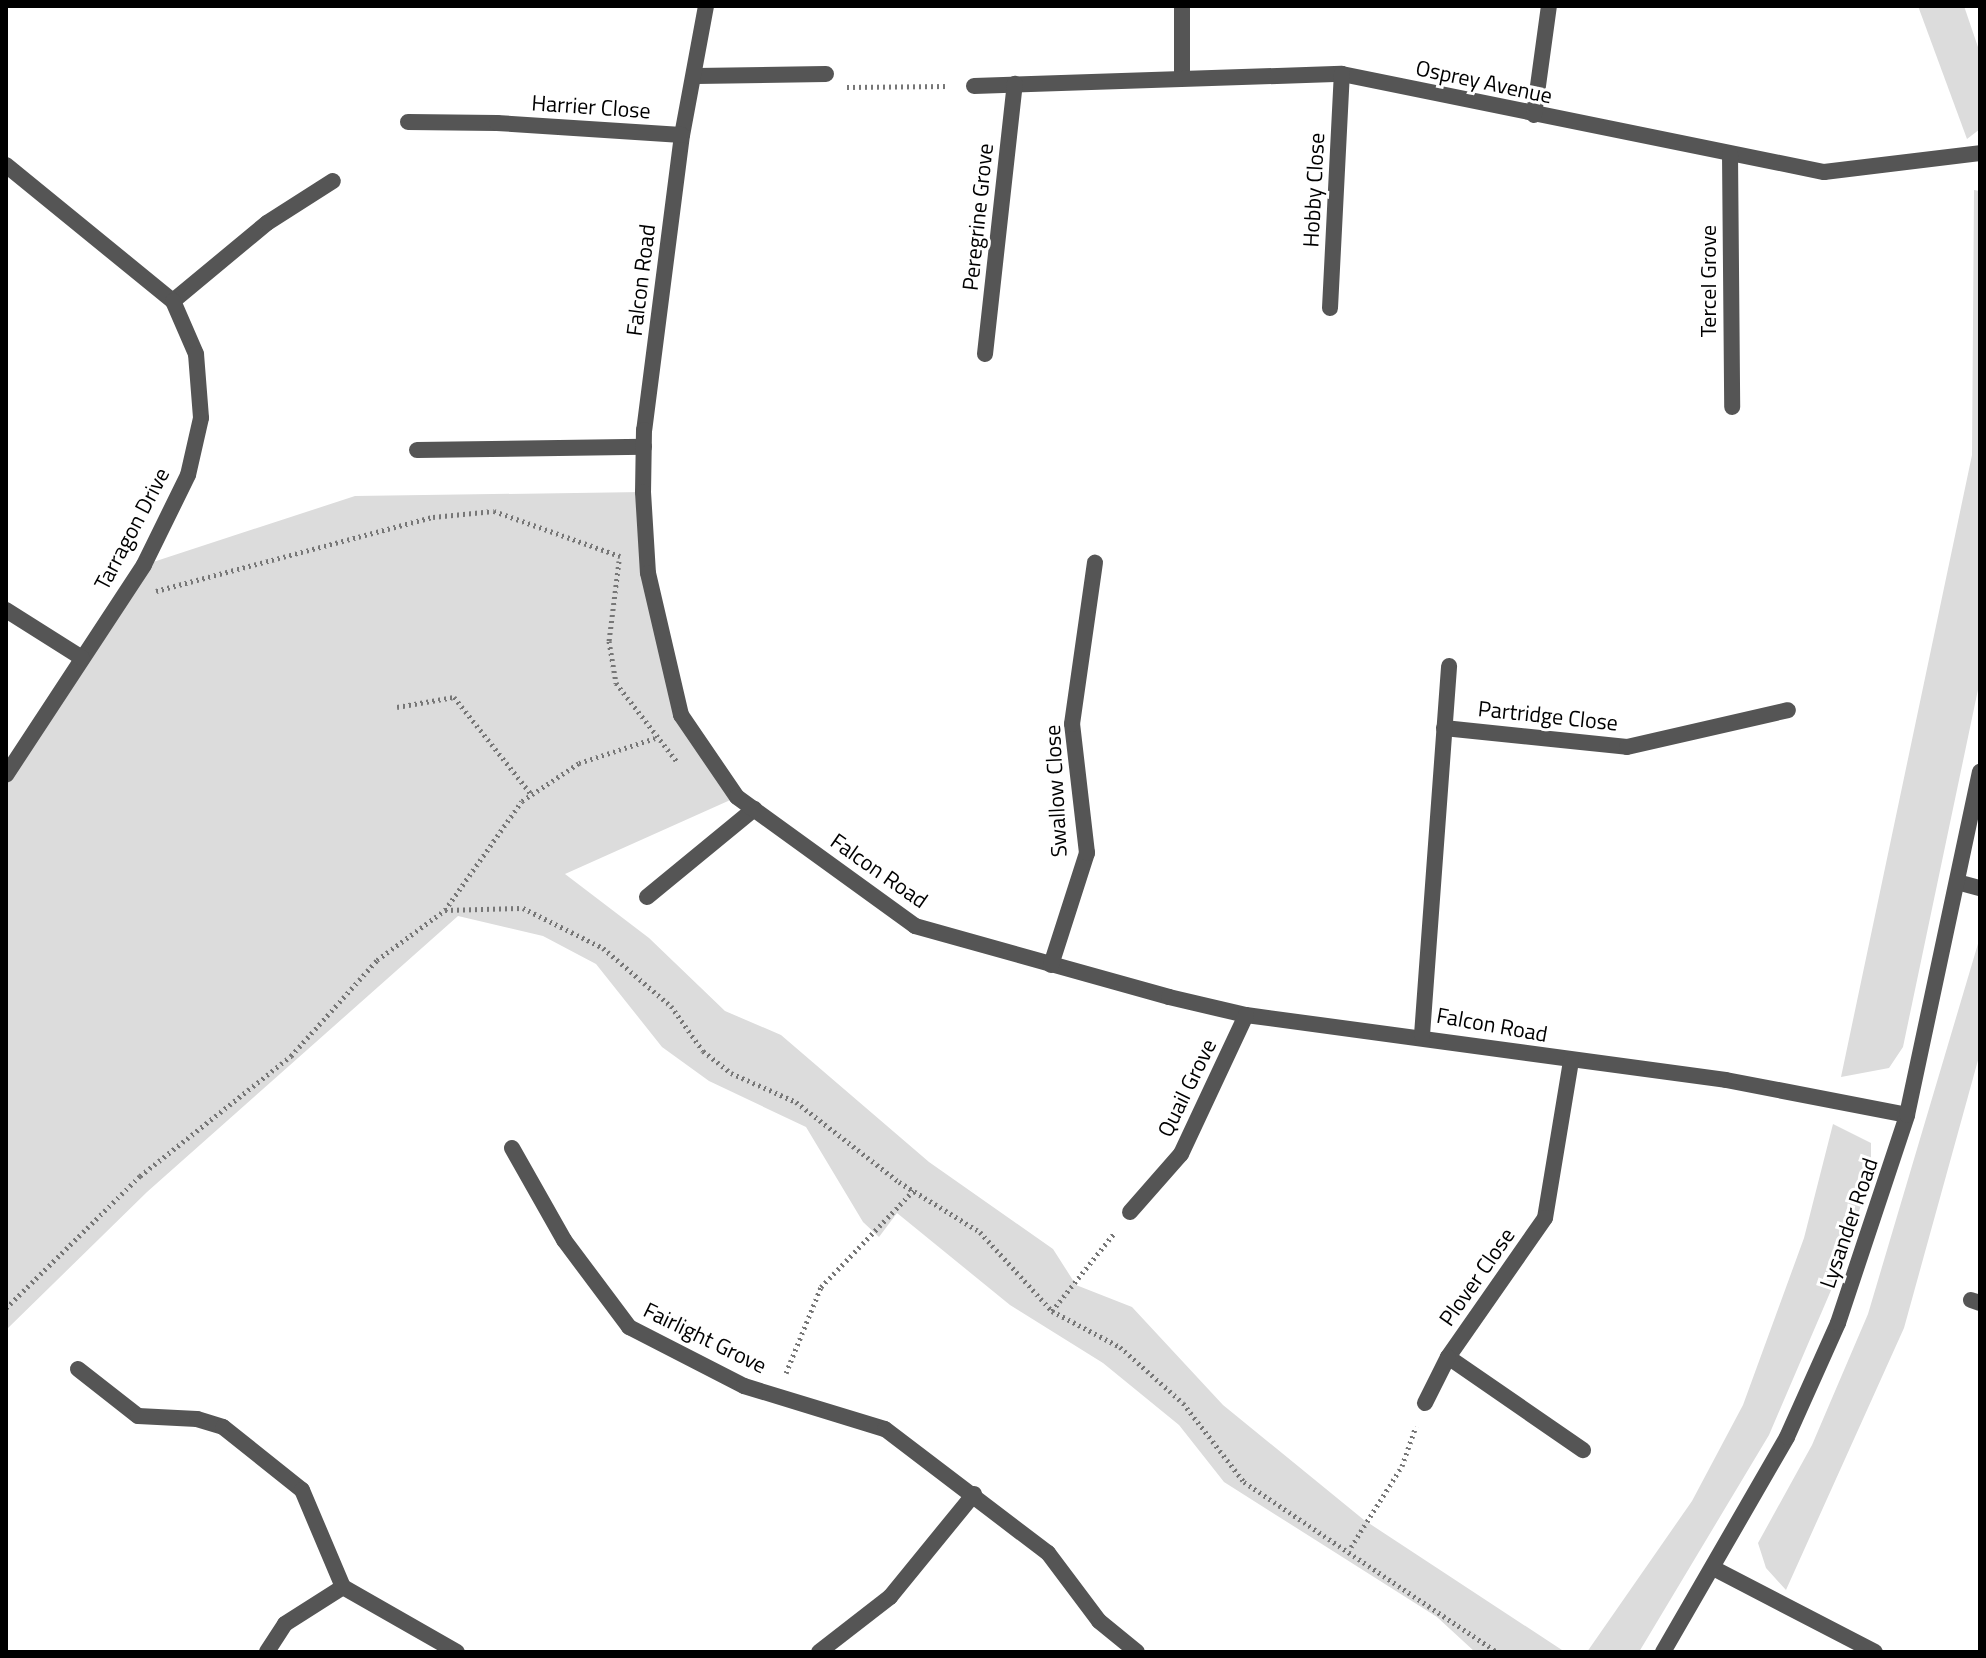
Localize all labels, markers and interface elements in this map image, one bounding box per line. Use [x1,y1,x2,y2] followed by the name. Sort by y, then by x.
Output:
[1413,55,1555,109] street label: Osprey Avenue
[530,90,652,124] street label: Harrier Close
[1298,132,1330,248] street label: Hobby Close
[957,142,999,292] street label: Peregrine Grove
[621,223,661,337] street label: Falcon Road
[1696,225,1722,337] street label: Tercel Grove
[89,463,175,595] street label: Tarragon Drive
[1477,696,1619,736] street label: Partridge Close
[1039,724,1073,858] street label: Swallow Close
[825,828,933,914] street label: Falcon Road
[1434,1002,1550,1048] street label: Falcon Road
[1152,1035,1222,1141] street label: Quail Grove
[1814,1154,1884,1292] street label: Lysander Road
[1434,1223,1520,1331] street label: Plover Close
[639,1297,771,1379] street label: Fairlight Grove

